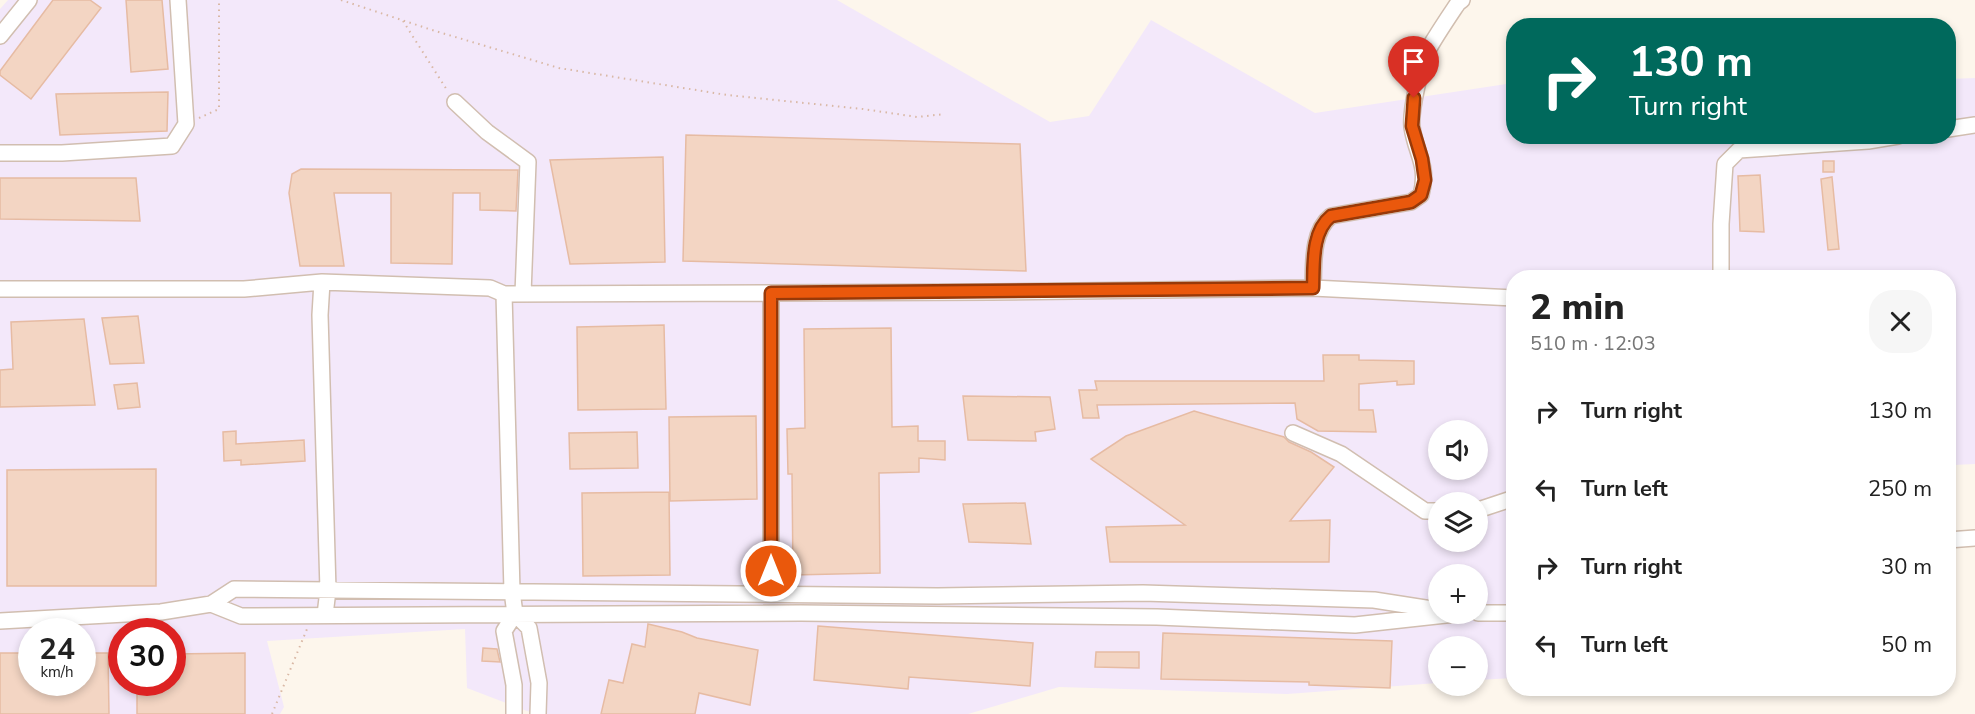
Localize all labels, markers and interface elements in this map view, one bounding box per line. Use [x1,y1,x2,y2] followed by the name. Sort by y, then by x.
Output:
[1629,34,1753,91] text: 130 m
[1388,36,1439,98] pin
[1530,42,1608,120] icon: right
[1397,45,1430,78] icon: arrive
[1629,88,1747,125] text: Turn right
[1530,283,1625,332] text: 2 min
[1869,290,1932,353] button: close
[1530,330,1656,357] text: 510 m · 12:03
[1530,395,1563,428] icon: right
[1581,396,1682,426] text: Turn right
[1868,396,1932,426] text: 130 m
[1428,420,1488,696] map controls
[1428,420,1488,480] button: sound
[1530,473,1563,506] icon: left
[1581,474,1668,504] text: Turn left
[1868,474,1932,504] text: 250 m
[1428,492,1488,552] button: layers
[739,539,803,603] position arrow
[1530,551,1563,584] icon: right
[1581,552,1682,582] text: Turn right
[1881,552,1932,582] text: 30 m
[1428,564,1488,624] button: +
[108,618,186,696] speed limit sign: 30
[39,629,75,670] text: 24
[1530,629,1563,662] icon: left
[1581,630,1668,660] text: Turn left
[1881,630,1932,660] text: 50 m
[1428,636,1488,696] button: −
[40,662,74,682] text: km/h

